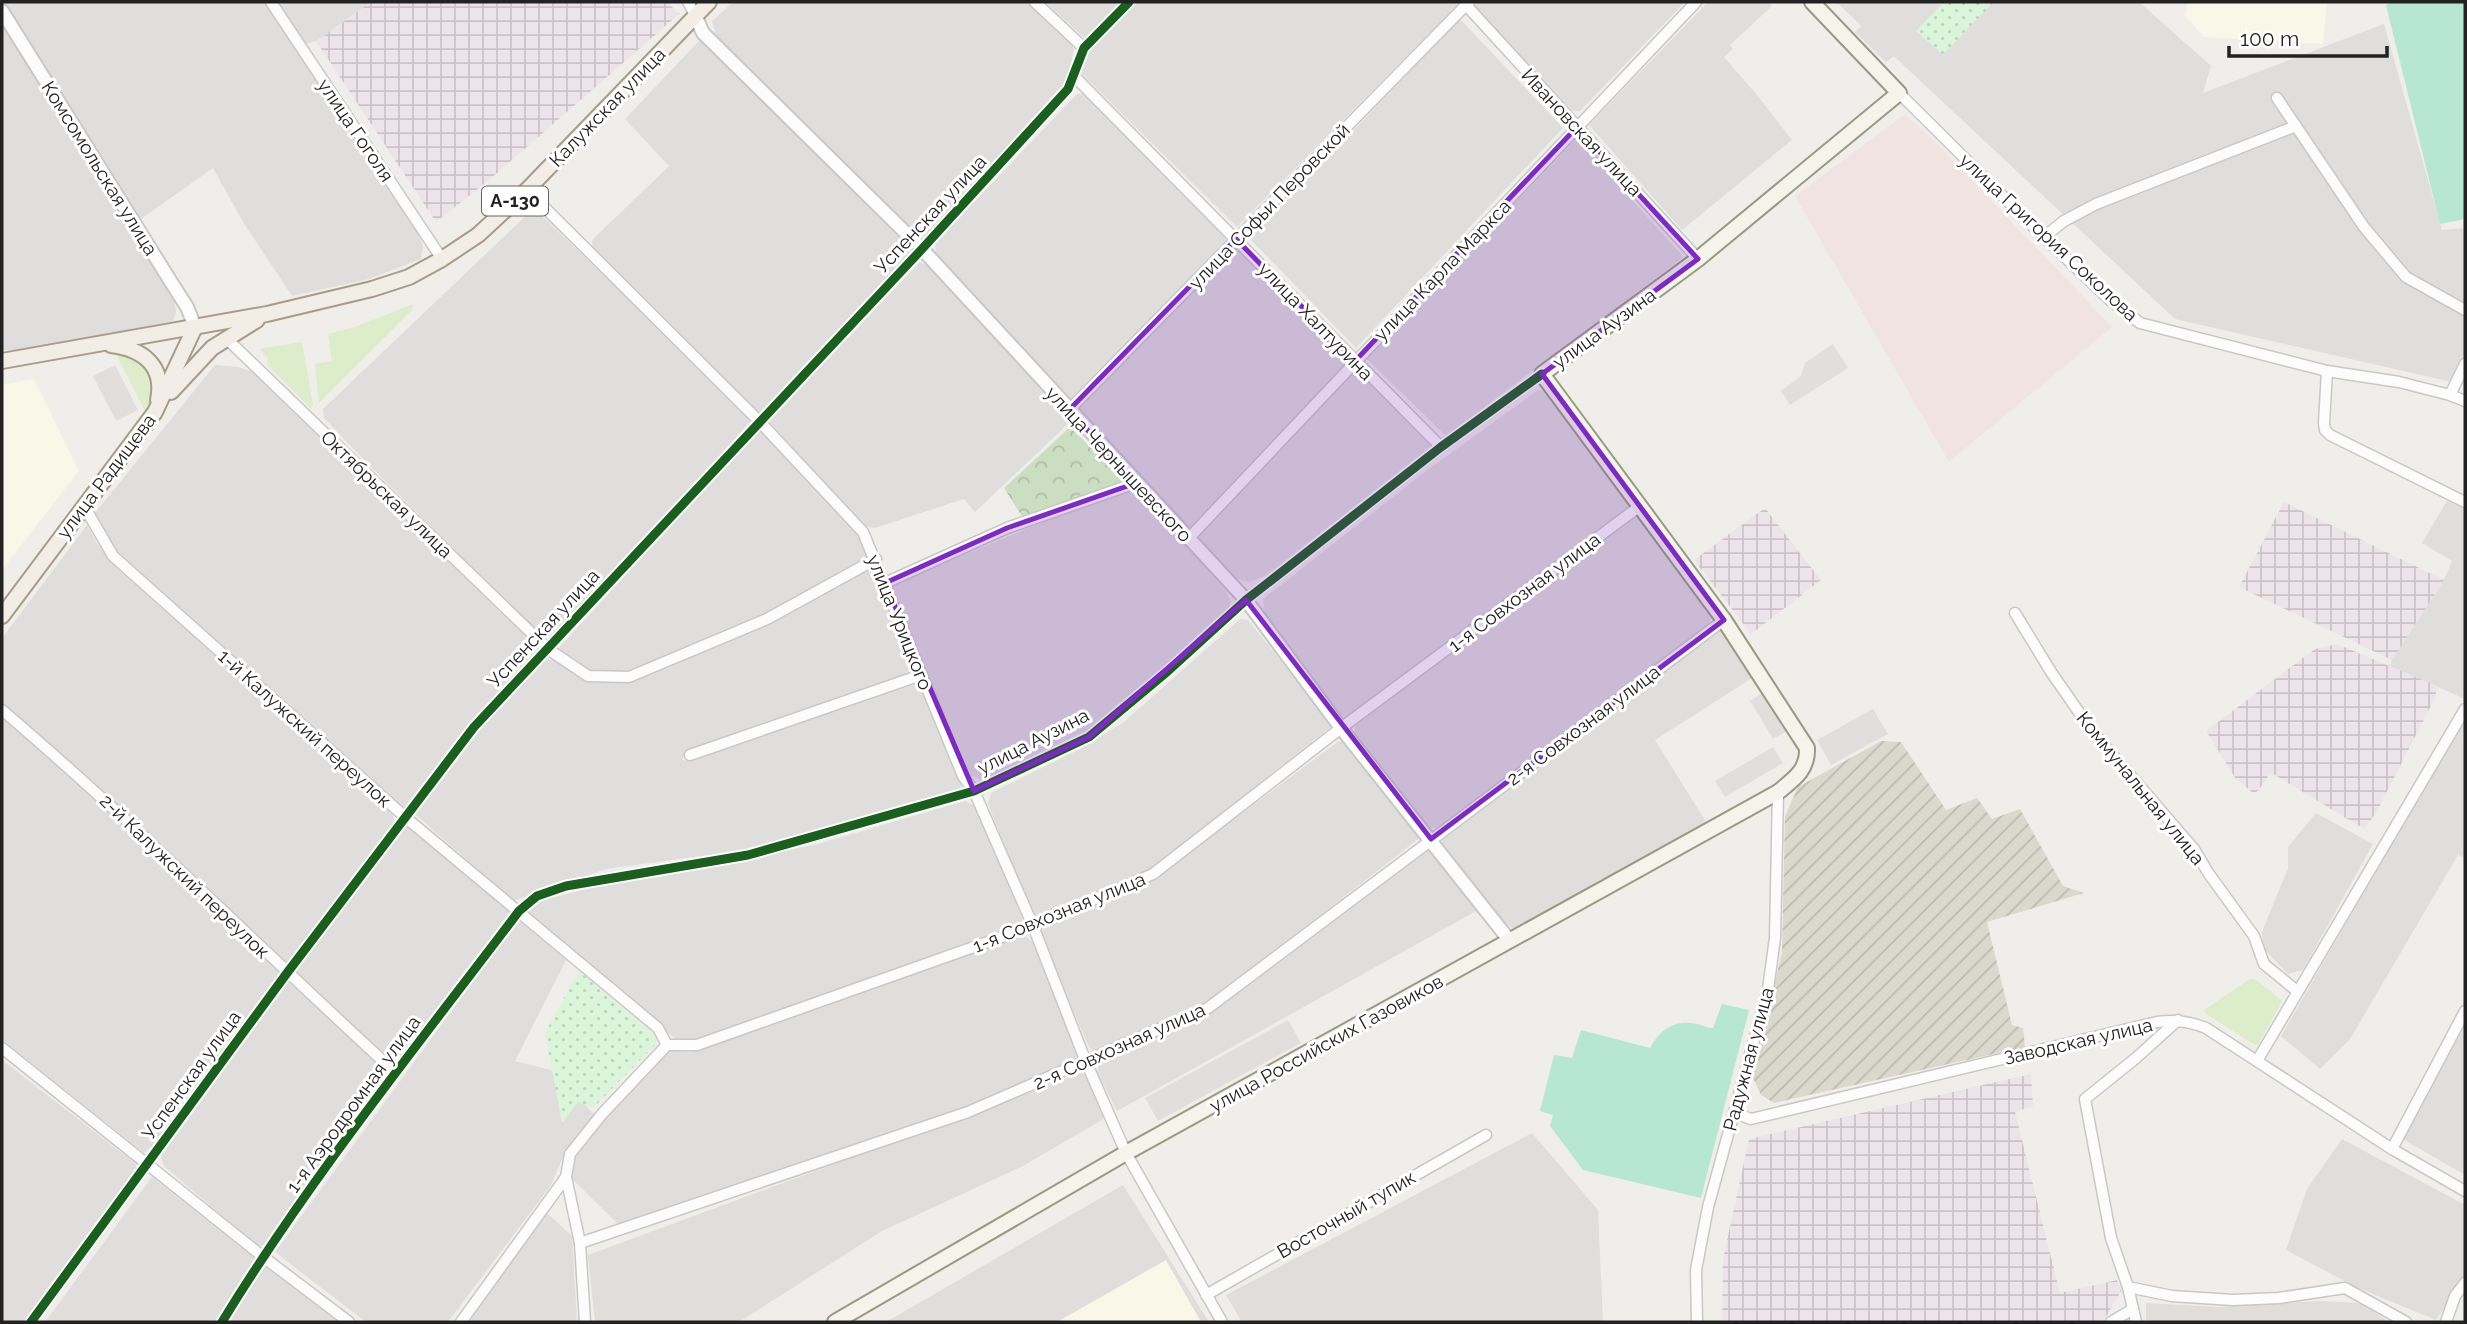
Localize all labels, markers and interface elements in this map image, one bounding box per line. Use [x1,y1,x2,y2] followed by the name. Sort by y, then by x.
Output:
[2229,14,2386,58] scale bar
[2240,26,2299,51] text: 100 m
[545,43,669,171] street label: Калужская улица
[1517,64,1647,200] street label: Ивановская улица
[314,74,398,186] street label: улица Гоголя
[37,77,163,259] street label: Комсомольская улица
[1184,119,1354,293] street label: улица Софьи Перовской
[1955,149,2143,325] street label: улица Григория Соколова
[870,150,990,278] street label: Успенская улица
[482,186,548,216] road number: А-130
[1369,195,1515,345] street label: улица Карла Маркса
[1254,257,1378,385] street label: улица Халтурина
[1548,283,1660,373] street label: улица Аузина
[1041,382,1197,546] street label: улица Чернышевского
[52,409,160,543] street label: улица Радищева
[317,426,457,562] street label: Октябрьская улица
[1444,528,1604,656] street label: 1-я Совхозная улица
[863,551,937,693] street label: улица Урицкого
[483,564,603,692] street label: Успенская улица
[214,645,396,812] street label: 1-й Калужский переулок
[1502,660,1664,790] street label: 2-я Совхозная улица
[974,704,1092,778] street label: улица Аузина
[2072,707,2210,869] street label: Коммунальная улица
[96,789,274,963] street label: 2-й Калужский переулок
[970,867,1148,957] street label: 1-я Совхозная улица
[1205,969,1447,1117] street label: улица Российских Газовиков
[1718,985,1778,1133] street label: Радужная улица
[1030,998,1208,1094] street label: 2-я Совхозная улица
[137,1006,245,1144] street label: Успенская улица
[281,1011,425,1197] street label: 1-я Аэродромная улица
[2002,1013,2154,1069] street label: Заводская улица
[1273,1165,1419,1263] street label: Восточный тупик

